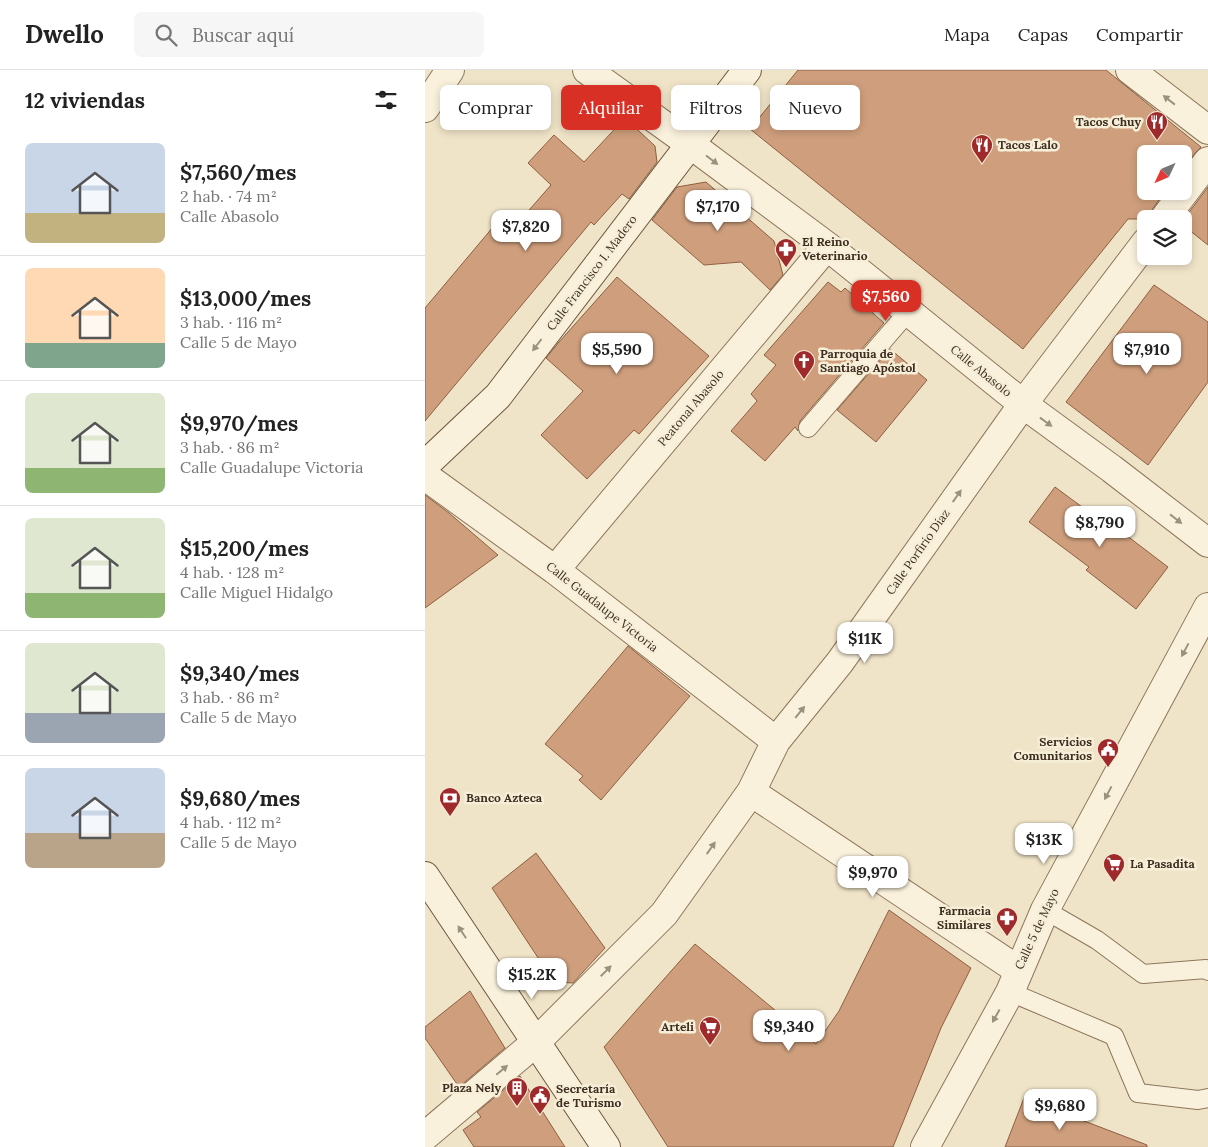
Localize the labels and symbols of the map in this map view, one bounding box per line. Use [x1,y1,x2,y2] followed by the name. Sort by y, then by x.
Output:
[1163,95,1176,106] one-way arrow
[1145,110,1169,141] restaurant icon: Tacos Chuy
[1076,114,1141,129] place label: Tacos Chuy
[970,133,994,164] restaurant icon: Tacos Lalo
[998,137,1058,152] place label: Tacos Lalo
[1137,145,1193,200] north arrow
[705,154,718,165] one-way arrow
[677,190,759,232] pin: $7,170
[485,210,567,252] pin: $7,820
[543,212,640,333] street label: Calle Francisco I. Madero
[802,234,868,263] place label: El Reino Veterinario
[774,237,798,268] pharmacy icon: El Reino Veterinario
[845,280,927,322] pin: $7,560
[576,332,658,375] pin: $5,590
[1106,332,1188,375] pin: $7,910
[531,338,542,351] one-way arrow
[948,341,1015,400] street label: Calle Abasolo
[820,346,916,375] place label: Parroquia de Santiago Apóstol
[792,349,816,380] church icon: Parroquia de Santiago Apóstol
[654,367,727,449] street label: Peatonal Abasolo
[1040,416,1053,426] one-way arrow
[952,490,963,503] one-way arrow
[882,506,953,597] street label: Calle Porfirio Díaz
[1059,506,1141,548] pin: $8,790
[1170,514,1183,524] one-way arrow
[543,558,661,655] street label: Calle Guadalupe Victoria
[835,622,895,664] pin: $11K
[1181,643,1189,657] one-way arrow
[794,706,805,719] one-way arrow
[1013,734,1092,763] place label: Servicios Comunitarios
[1096,737,1120,768] public building icon: Servicios Comunitarios
[438,786,462,817] bank icon: Banco Azteca
[1103,786,1112,800] one-way arrow
[466,790,543,805] place label: Banco Azteca
[1014,822,1074,865] pin: $13K
[706,841,716,854] one-way arrow
[1102,852,1126,883] supermarket icon: La Pasadita
[832,856,914,898] pin: $9,970
[1130,856,1196,871] place label: La Pasadita
[1011,886,1062,972] street label: Calle 5 de Mayo
[937,903,992,932] place label: Farmacia Similares
[995,906,1019,937] pharmacy icon: Farmacia Similares
[457,925,467,939] one-way arrow
[491,958,573,1000] pin: $15.2K
[600,965,612,977] one-way arrow
[748,1010,830,1052] pin: $9,340
[992,1010,1001,1023] one-way arrow
[698,1015,722,1046] supermarket icon: Arteli
[661,1019,694,1034] place label: Arteli
[496,1065,509,1076] one-way arrow
[505,1076,529,1107] building icon: Plaza Nely
[442,1080,501,1095] place label: Plaza Nely
[556,1081,622,1110] place label: Secretaría de Turismo
[528,1084,552,1115] public building icon: Secretaría de Turismo
[1019,1088,1101,1131] pin: $9,680

